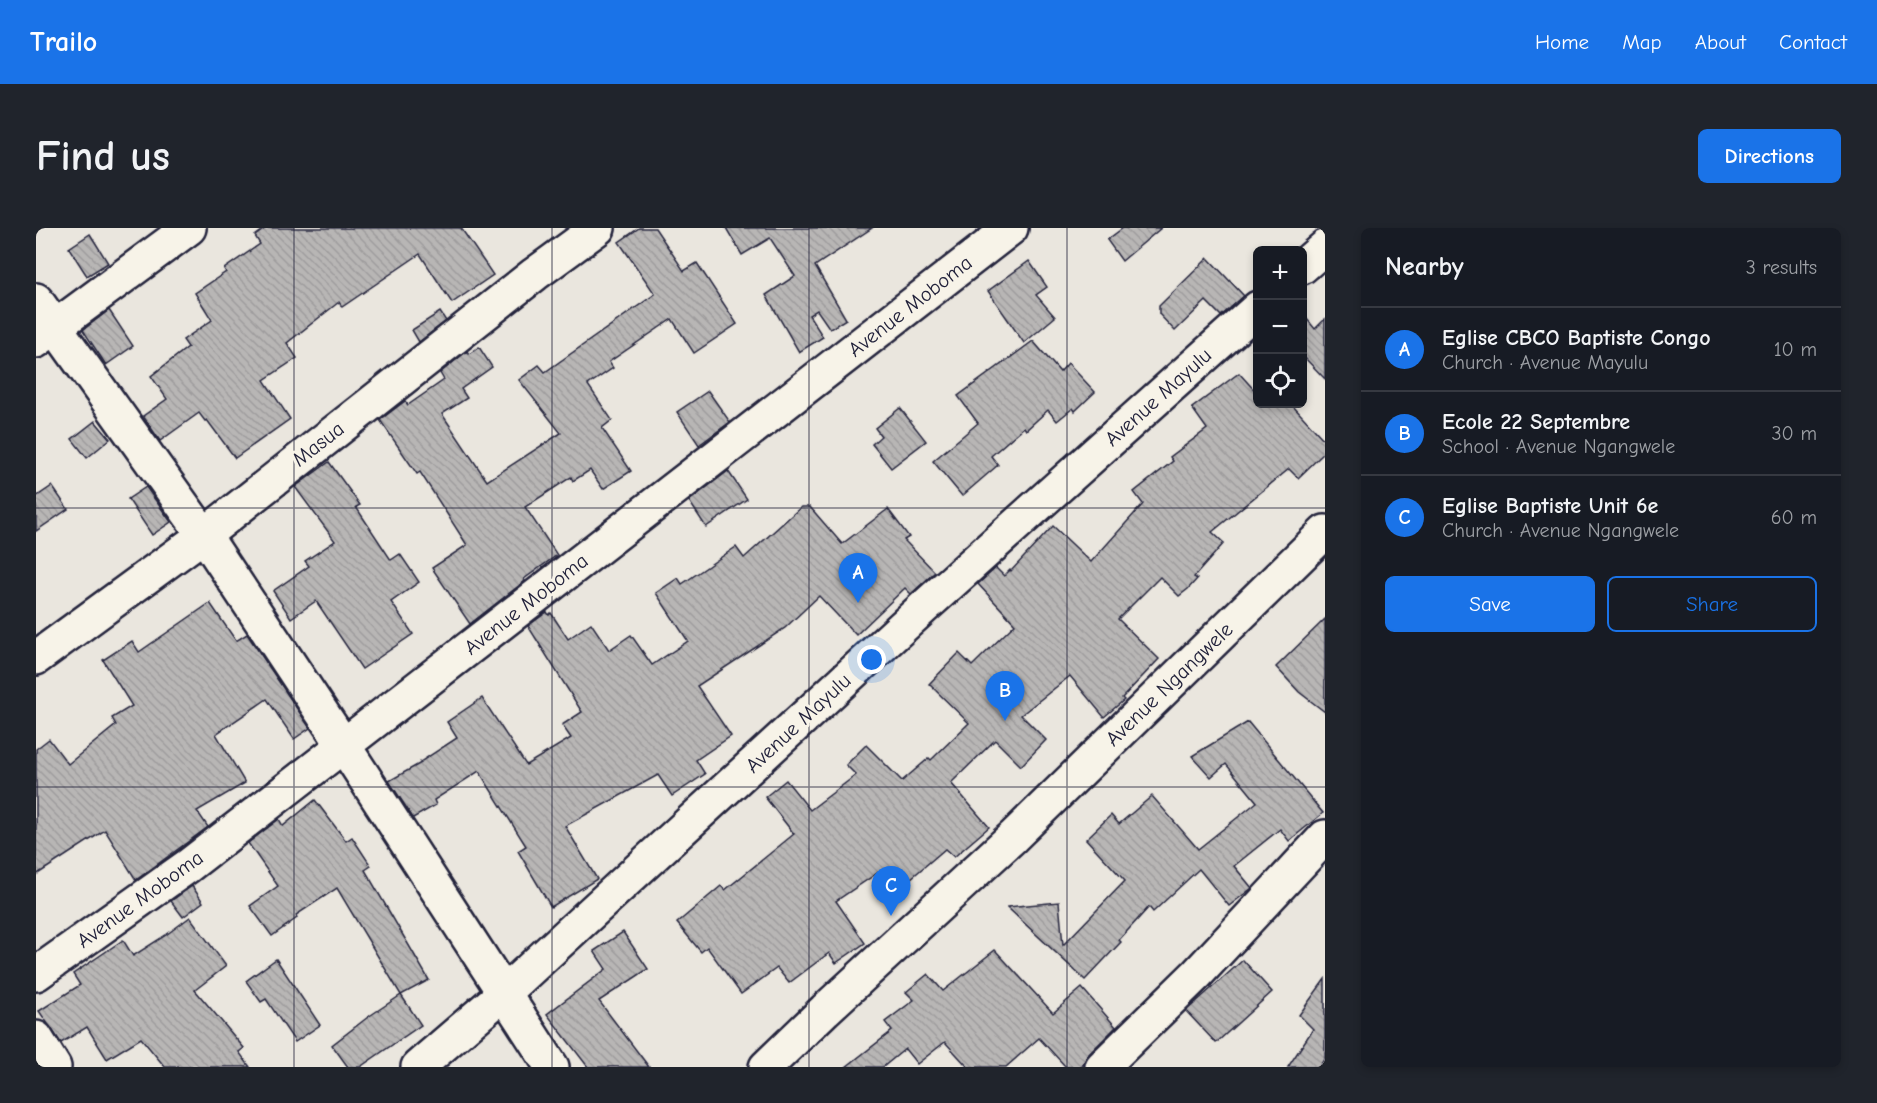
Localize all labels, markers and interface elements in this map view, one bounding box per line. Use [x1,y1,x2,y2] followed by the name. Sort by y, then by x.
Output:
[30,26,97,58] text: Trailo
[1535,30,1589,54] text: Home
[1622,30,1662,54] text: Map
[1695,30,1746,54] text: About
[1779,30,1847,54] text: Contact
[1698,129,1841,183] button: Directions
[36,132,170,181] text: Find us
[1253,246,1307,408] map controls
[1253,246,1307,300] button: +
[843,250,977,362] street label: Avenue Moboma
[1385,252,1464,282] text: Nearby
[1746,256,1817,279] text: 3 results
[1253,300,1307,354] button: −
[1442,325,1711,351] text: Eglise CBCO Baptiste Congo
[1399,338,1410,361] text: A
[1774,338,1817,361] text: 10 m
[1100,343,1216,451] street label: Avenue Mayulu
[1442,351,1648,374] text: Church · Avenue Mayulu
[1253,354,1307,408] button: locate
[1442,409,1630,435] text: Ecole 22 Septembre
[287,416,349,472] street label: Masua
[1398,422,1411,445] text: B
[1771,422,1817,445] text: 30 m
[1442,435,1675,458] text: School · Avenue Ngangwele
[1442,493,1658,519] text: Eglise Baptiste Unit 6e
[1398,506,1411,529] text: C
[1771,506,1817,529] text: 60 m
[1442,519,1679,542] text: Church · Avenue Ngangwele
[459,548,593,660] street label: Avenue Moboma
[838,554,878,603] pin: A
[1385,576,1595,632] button: Save
[1607,576,1817,632] button: Share
[1100,617,1238,751] street label: Avenue Ngangwele
[857,645,886,674] your location
[741,668,855,778] street label: Avenue Mayulu
[986,672,1024,721] pin: B
[72,845,208,953] street label: Avenue Moboma
[872,866,910,916] pin: C

